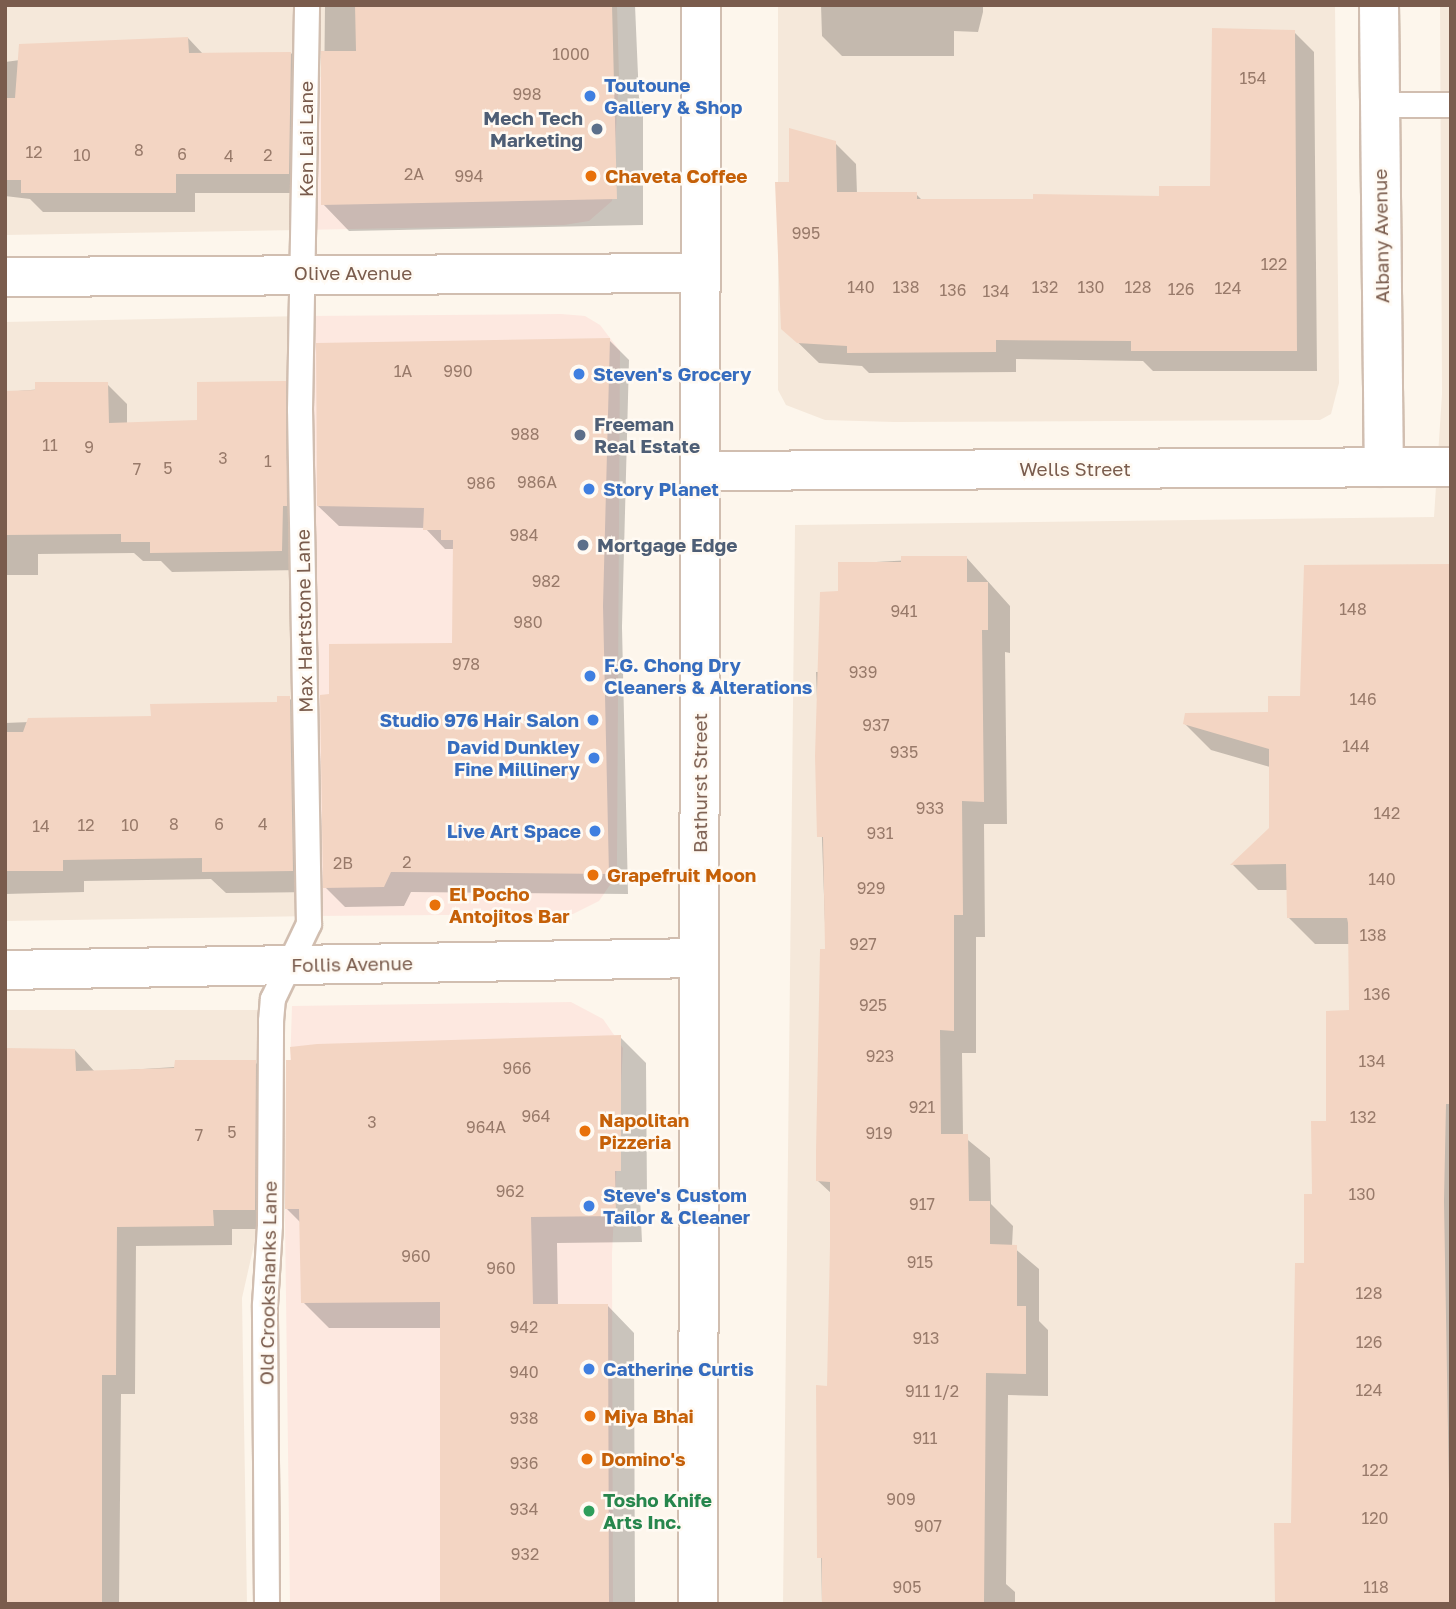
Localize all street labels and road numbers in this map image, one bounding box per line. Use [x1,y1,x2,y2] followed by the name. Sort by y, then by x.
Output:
[295,81,317,197] street label: Ken Lai Lane
[1368,169,1394,303] street label: Albany Avenue
[294,262,412,284] street label: Olive Avenue
[1019,458,1131,480] street label: Wells Street
[291,529,317,713] street label: Max Hartstone Lane
[689,713,711,853] street label: Bathurst Street
[291,952,413,976] street label: Follis Avenue
[255,1181,281,1385] street label: Old Crookshanks Lane

